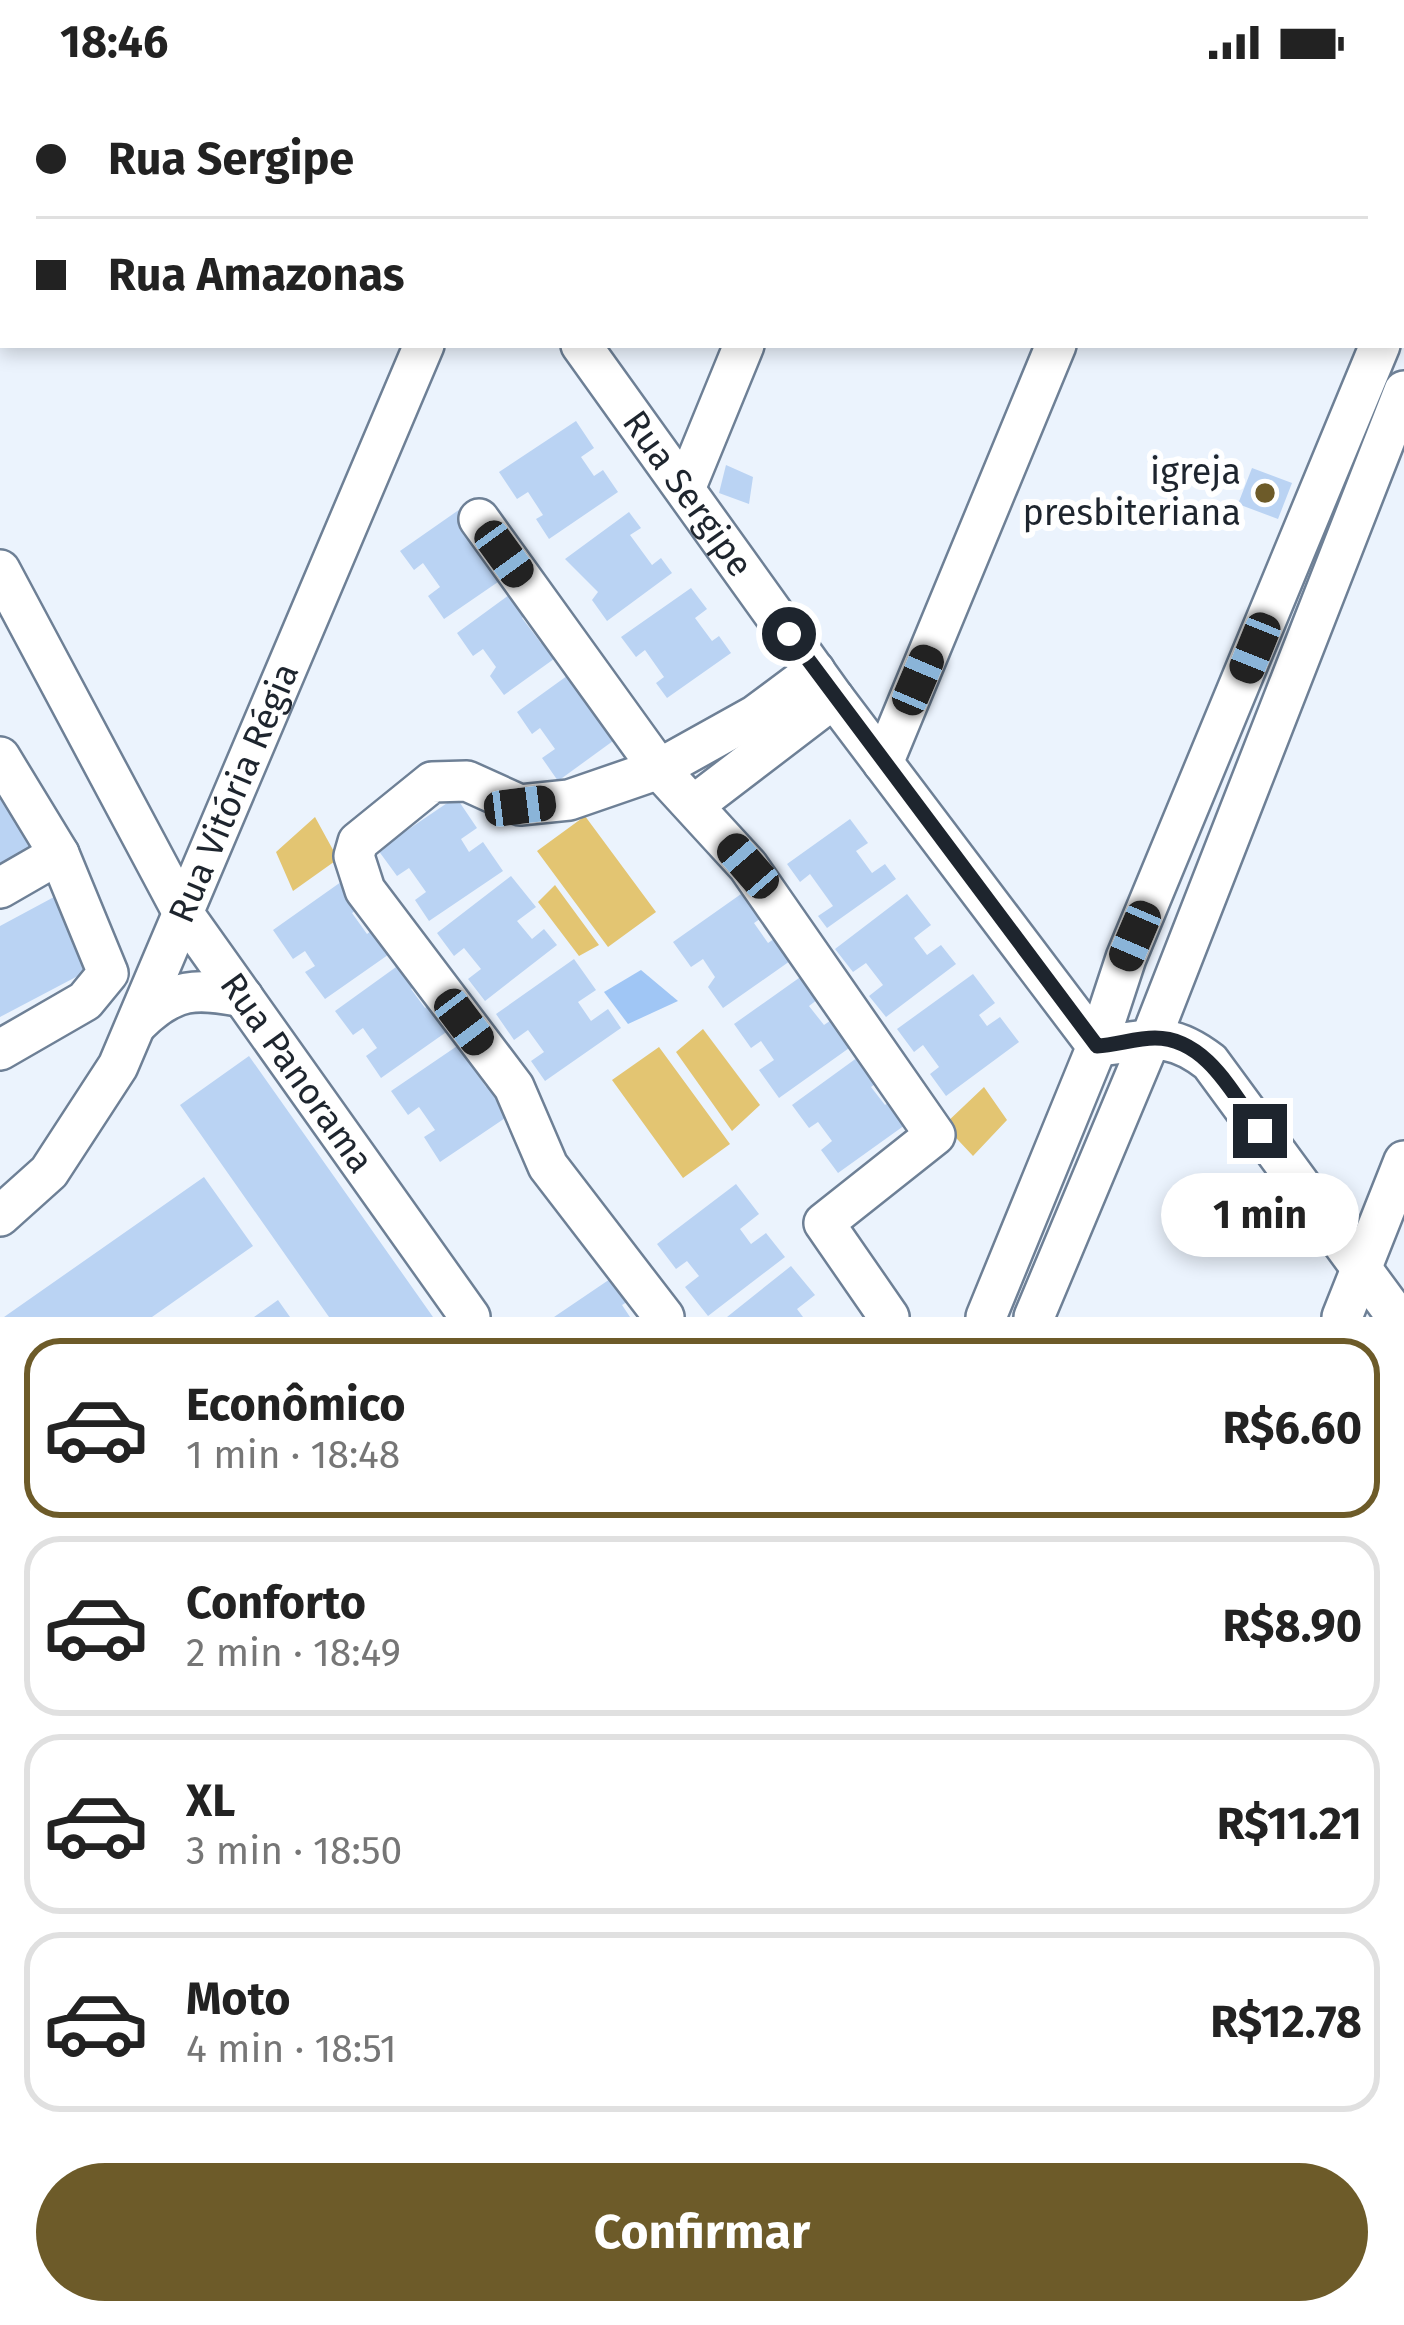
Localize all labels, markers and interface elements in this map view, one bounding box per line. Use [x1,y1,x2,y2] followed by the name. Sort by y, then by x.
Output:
[60,15,168,69] text: 18:46
[108,132,354,186] text: Rua Sergipe
[108,248,405,302] text: Rua Amazonas
[613,402,762,586] street label: Rua Sergipe
[1022,450,1241,535] place label: igreja presbiteriana
[1252,480,1278,506] marker: igreja presbiteriana
[468,514,540,594] car
[762,607,816,661] route start
[1225,608,1285,688] car
[887,640,949,720] car
[159,656,308,930] street label: Rua Vitória Régia
[482,784,558,828] car
[711,827,785,905] car
[1104,896,1166,976] car
[211,964,383,1182] street label: Rua Panorama
[428,982,500,1062] car
[1233,1104,1287,1158] route end
[1161,1173,1359,1257] callout: 1 min
[1213,1192,1307,1238] text: 1 min
[42,1374,150,1482] icon: car
[186,1378,406,1432] text: Econômico
[1222,1401,1362,1455] text: R$6.60
[186,1432,400,1478] text: 1 min · 18:48
[42,1572,150,1680] icon: car
[186,1576,366,1630] text: Conforto
[1222,1599,1362,1653] text: R$8.90
[186,1630,401,1676] text: 2 min · 18:49
[42,1770,150,1878] icon: car
[186,1774,235,1828] text: XL
[1217,1797,1362,1851] text: R$11.21
[186,1828,402,1874] text: 3 min · 18:50
[42,1968,150,2076] icon: car
[186,1972,291,2026] text: Moto
[1210,1995,1362,2049] text: R$12.78
[186,2026,397,2072] text: 4 min · 18:51
[36,2163,1368,2301] button: Confirmar

